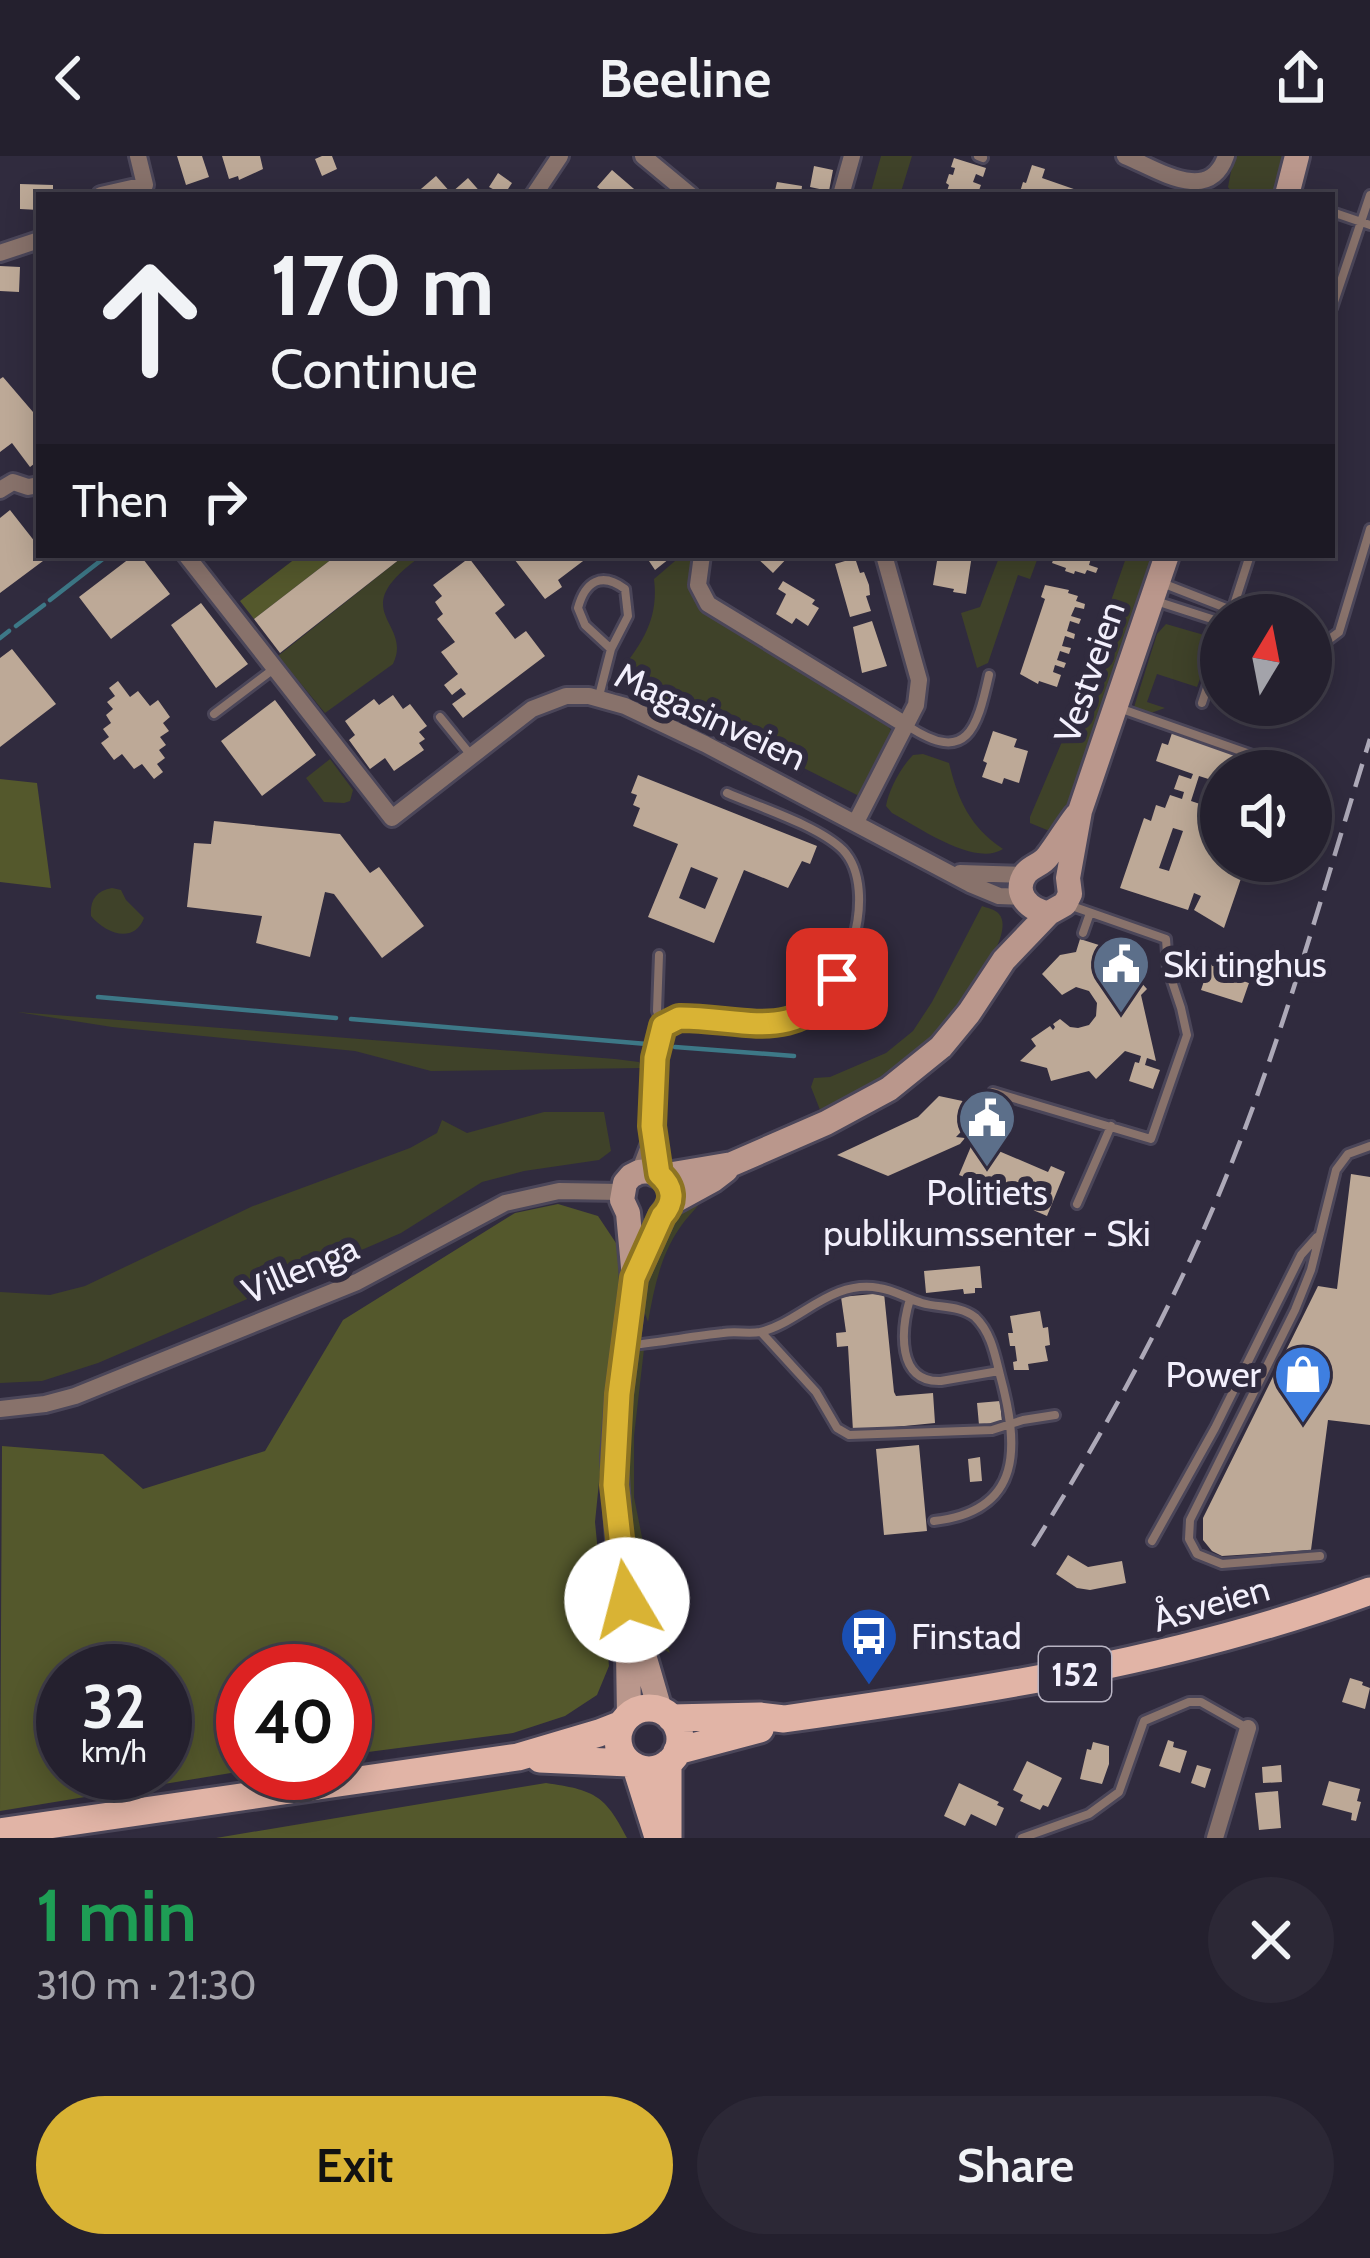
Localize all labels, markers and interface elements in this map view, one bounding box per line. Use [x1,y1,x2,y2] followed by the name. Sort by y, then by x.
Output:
[36,45,102,111] icon: back
[599,45,771,111] text: Beeline
[1268,45,1334,111] icon: share
[270,234,494,336] text: 170 m
[72,240,228,396] icon: ahead
[270,336,478,402] text: Continue
[192,468,258,534] icon: right
[72,474,168,528] text: Then
[1200,594,1332,726] north arrow
[1200,594,1332,882] map controls
[1044,595,1134,749] street label: Vestveien
[608,653,814,779] street label: Magasinveien
[1200,750,1332,882] button: sound
[786,928,888,1030] pin
[1090,933,1152,1015] public building icon: Ski tinghus
[1163,942,1327,986] place label: Ski tinghus
[804,946,870,1012] icon: arrive
[956,1087,1018,1169] public building icon: Politiets publikumssenter - Ski
[823,1170,1151,1255] place label: Politiets publikumssenter - Ski
[235,1225,365,1313] street label: Villenga
[1272,1343,1334,1425] shop icon: Power
[1166,1352,1262,1396] place label: Power
[564,1537,690,1663] position arrow
[1148,1565,1274,1641] street label: Åsveien
[838,1605,900,1687] bus stop icon: Finstad
[911,1614,1022,1658] place label: Finstad
[216,1644,372,1800] speed limit sign: 40
[1039,1647,1111,1701] road number: 152
[82,1670,146,1743] text: 32
[81,1733,147,1770] text: km/h
[36,1872,197,1959] text: 1 min
[1208,1877,1334,2003] button: close
[36,1961,256,2009] text: 310 m · 21:30
[36,2096,673,2234] button: Exit
[697,2096,1334,2234] button: Share

